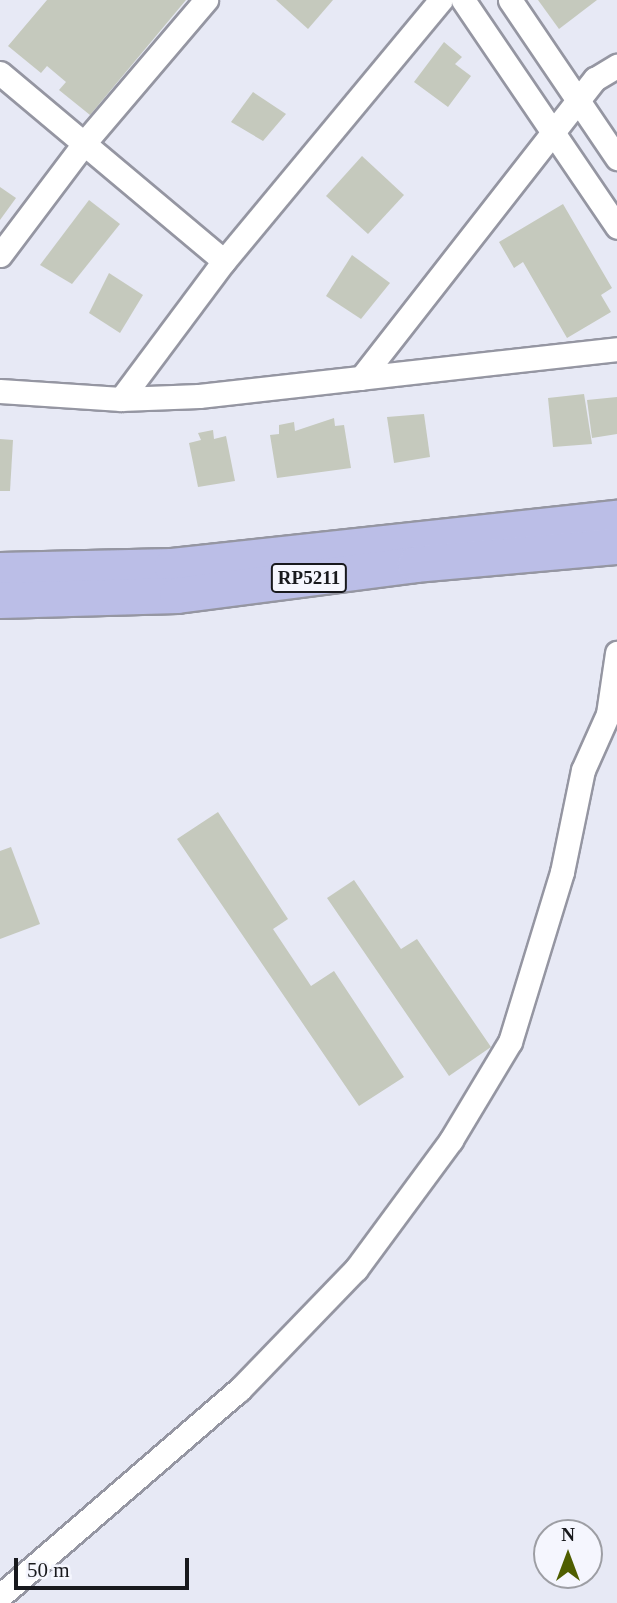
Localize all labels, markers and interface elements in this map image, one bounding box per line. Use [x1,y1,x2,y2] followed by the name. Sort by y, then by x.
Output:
[267,562,351,594] road number: RP5211
[533,1519,603,1589] north arrow
[561,1524,575,1545] text: N
[18,1544,192,1588] scale bar
[27,1558,70,1582] text: 50 m

